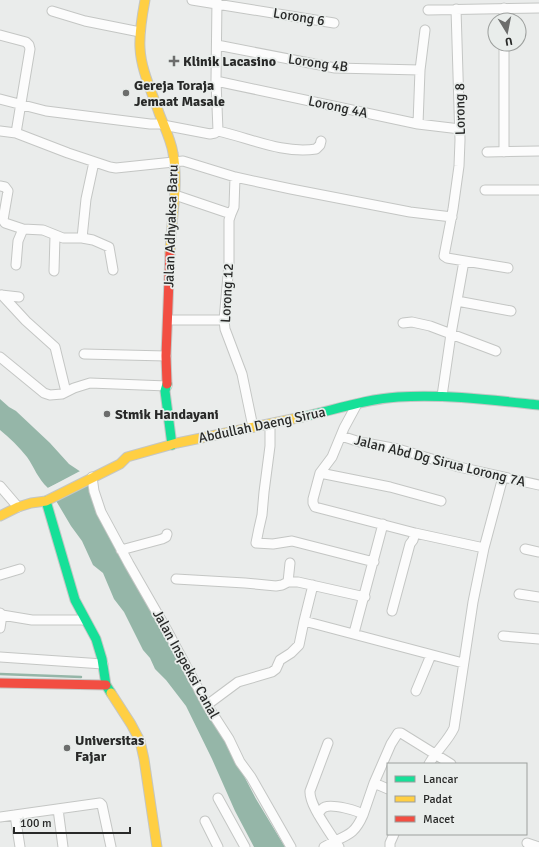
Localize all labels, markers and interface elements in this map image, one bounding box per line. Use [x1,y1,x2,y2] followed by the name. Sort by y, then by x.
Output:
[272,5,326,29] street label: Lorong 6
[487,12,527,52] north arrow
[504,34,513,48] text: U
[287,50,349,76] street label: Lorong 4B
[183,53,276,70] place label: Klinik Lacasino
[168,55,180,67] marker: Klinik Lacasino
[134,77,225,110] place label: Gereja Toraja Jemaat Masale
[451,83,469,135] street label: Lorong 8
[121,88,131,98] marker: Gereja Toraja Jemaat Masale
[307,92,370,122] street label: Lorong 4A
[160,164,182,288] street label: Jalan Adhyaksa Baru
[217,263,237,323] street label: Lorong 12
[197,403,327,447] street label: Abdullah Daeng Sirua
[115,406,219,423] place label: Stmik Handayani
[102,409,112,419] marker: Stmik Handayani
[352,431,528,491] street label: Jalan Abd Dg Sirua Lorong 7A
[149,607,223,721] street label: Jalan Inspeksi Canal
[75,732,144,765] place label: Universitas Fajar
[62,743,72,753] marker: Universitas Fajar
[387,763,527,835] legend
[423,772,459,787] text: Lancar
[423,792,452,807] text: Padat
[14,809,130,835] scale bar
[423,812,455,827] text: Macet
[20,816,52,831] text: 100 m

